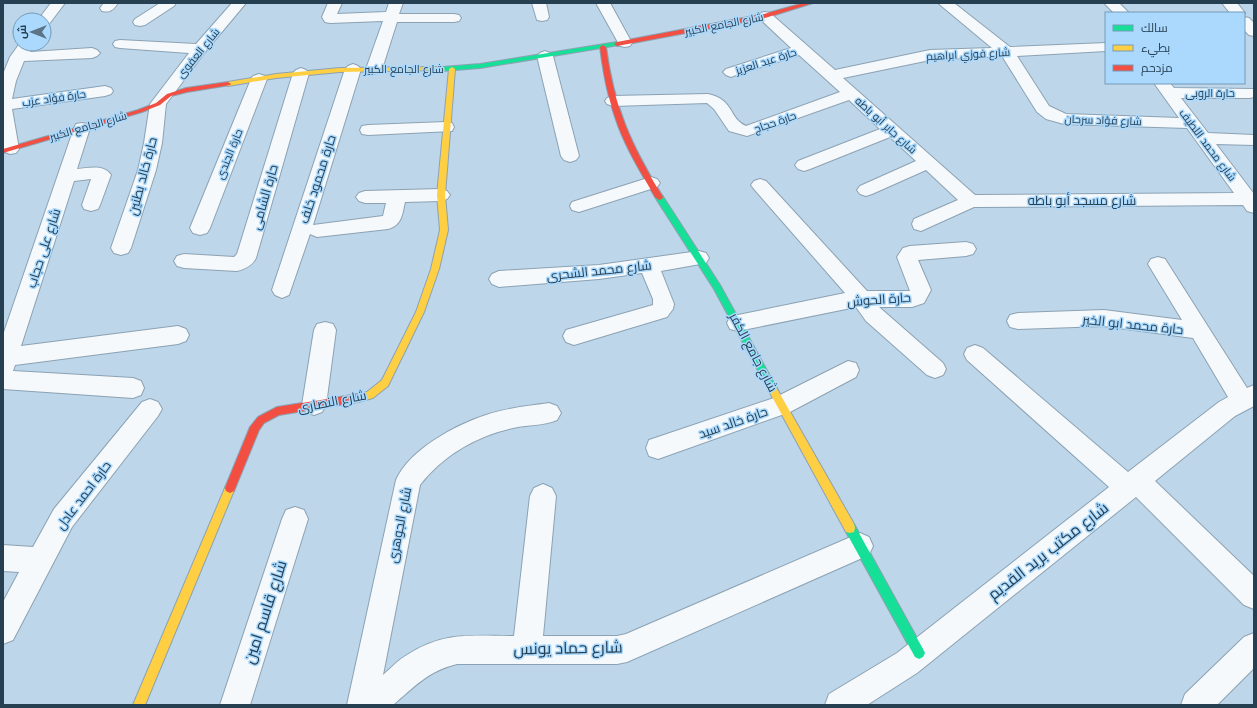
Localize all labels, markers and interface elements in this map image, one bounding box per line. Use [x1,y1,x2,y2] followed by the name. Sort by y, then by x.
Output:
[682,10,765,40] street label: شارع الجامع الكبير
[12,12,52,52] north arrow
[1105,12,1245,84] legend
[1141,20,1168,35] text: سالك
[15,25,29,39] text: ش
[174,25,223,82] street label: شارع العفوى
[1141,40,1170,58] text: بطيء
[733,45,798,78] street label: حارة عبد العزيز
[926,45,1011,65] street label: شارع فوزي ابراهيم
[1141,60,1173,76] text: مزدحم
[363,62,444,77] street label: شارع الجامع الكبير
[1185,86,1235,100] street label: حارة الروبى
[21,87,87,109] street label: حارة فؤاد عزب
[851,94,920,157] street label: شارع جابر أبو باطه
[1176,106,1240,184] street label: شارع محمد اللطيف
[47,108,129,145] street label: شارع الجامع الكبير
[752,108,798,137] street label: حارة حجاج
[1064,112,1142,129] street label: شارع فؤاد سرحان
[213,127,245,181] street label: حارة الجندى
[295,133,339,225] street label: حارة محمود خلف
[124,135,160,217] street label: حارة خالد بطنين
[247,162,281,232] street label: حارة الشامى
[1028,192,1136,209] street label: شارع مسجد أبو باطه
[23,206,64,290] street label: شارع على حجاب
[546,257,652,284] street label: شارع محمد الشحرى
[847,289,911,309] street label: حارة الحوش
[725,309,782,395] street label: شارع جامع الكفر
[1081,311,1184,337] street label: حارة محمد ابو الخير
[296,387,368,416] street label: شارع النصارى
[696,403,770,441] street label: حارة خالد سيد
[52,458,115,533] street label: حارة احمد عادل
[384,486,415,564] street label: شارع الجوهرى
[984,498,1113,606] street label: شارع مكتب بريد القديم
[239,558,293,667] street label: شارع قاسم امين
[513,638,623,660] street label: شارع حماد يونس

